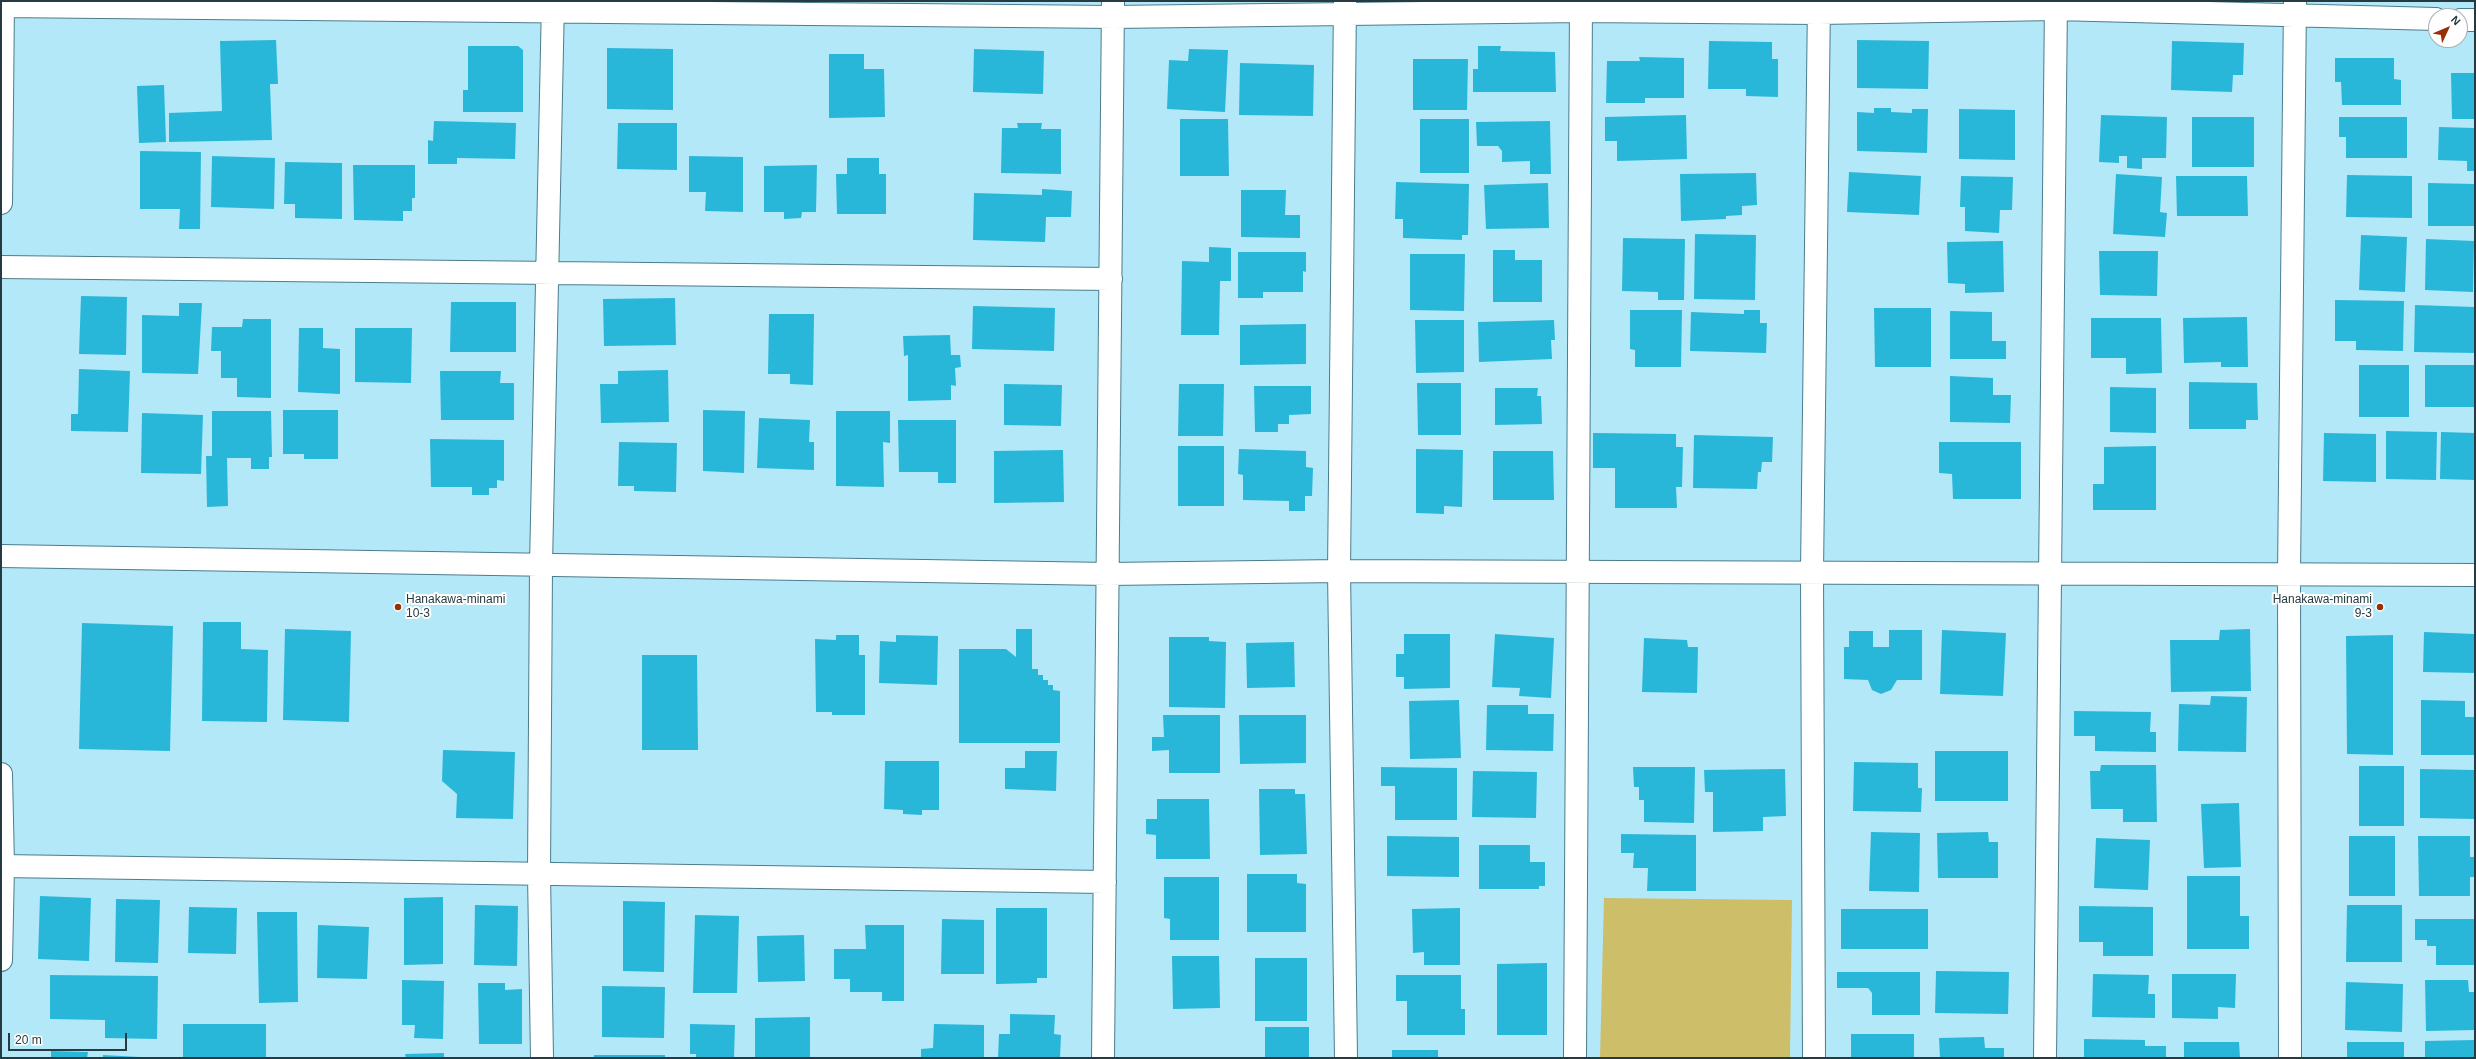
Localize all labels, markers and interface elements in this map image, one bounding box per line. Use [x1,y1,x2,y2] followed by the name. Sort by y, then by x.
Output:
[2428,8,2468,48] north arrow
[2449,13,2463,27] text: N
[406,593,505,621] place label: Hanakawa-minami 10-3
[2273,593,2372,621] place label: Hanakawa-minami 9-3
[393,602,403,612] marker: Hanakawa-minami 10-3
[2375,602,2385,612] marker: Hanakawa-minami 9-3
[10,1025,129,1051] scale bar
[15,1033,42,1047] text: 20 m

